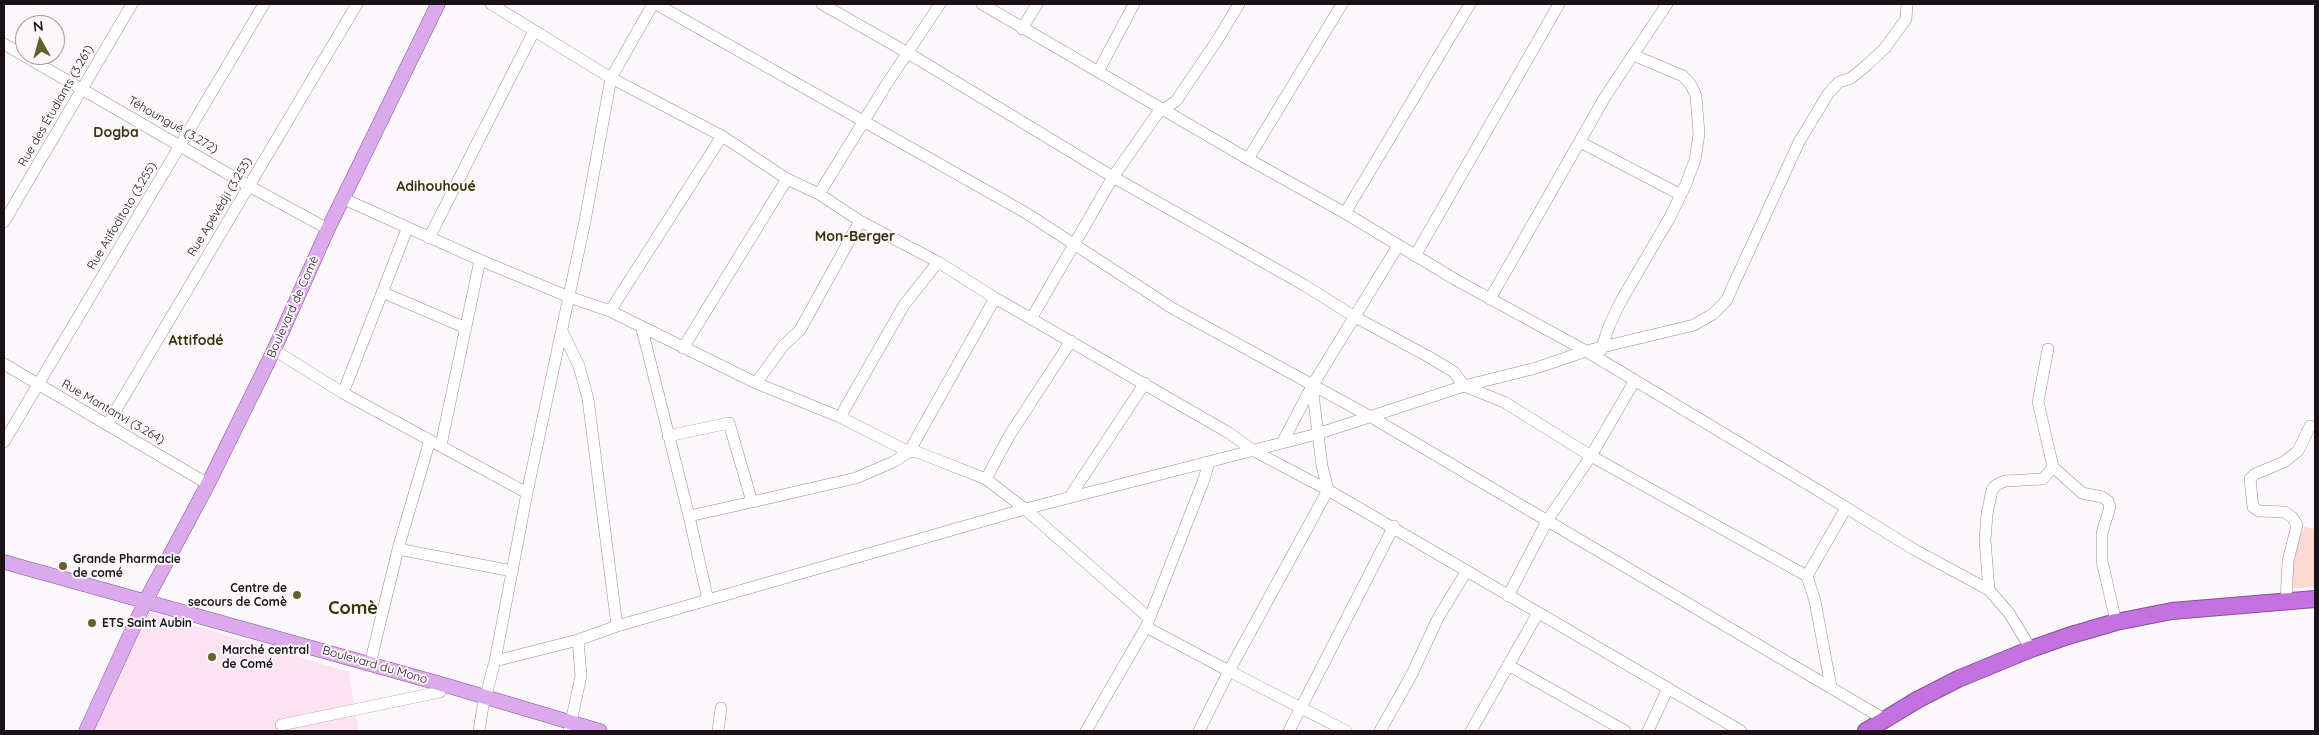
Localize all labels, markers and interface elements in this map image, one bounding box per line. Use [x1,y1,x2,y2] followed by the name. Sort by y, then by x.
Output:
[15,15,65,65] north arrow
[32,17,44,36] text: N
[15,43,97,169] street label: Rue des Étudiants (3.261)
[126,93,220,157] street label: Téhoungué (3.272)
[93,125,139,141] district label: Dogba
[185,155,255,259] street label: Rue Apévédji (3.253)
[84,160,160,272] street label: Rue Atifoditoto (3.255)
[396,179,476,195] district label: Adihouhoué
[815,229,895,245] district label: Mon-Berger
[264,254,322,360] street label: Boulevard de Comè
[168,333,224,349] district label: Attifodé
[59,377,167,447] street label: Rue Mantanvi (3.264)
[73,552,181,580] place label: Grande Pharmacie de comé
[57,560,69,572] marker: Grande Pharmacie de comé
[188,581,287,609] place label: Centre de secours de Comè
[291,589,303,601] marker: Centre de secours de Comè
[328,598,378,620] district label: Comè
[102,616,192,630] place label: ETS Saint Aubin
[86,617,98,629] marker: ETS Saint Aubin
[222,643,309,671] place label: Marché central de Comé
[321,643,429,687] street label: Boulevard du Mono
[206,651,218,663] marker: Marché central de Comé

